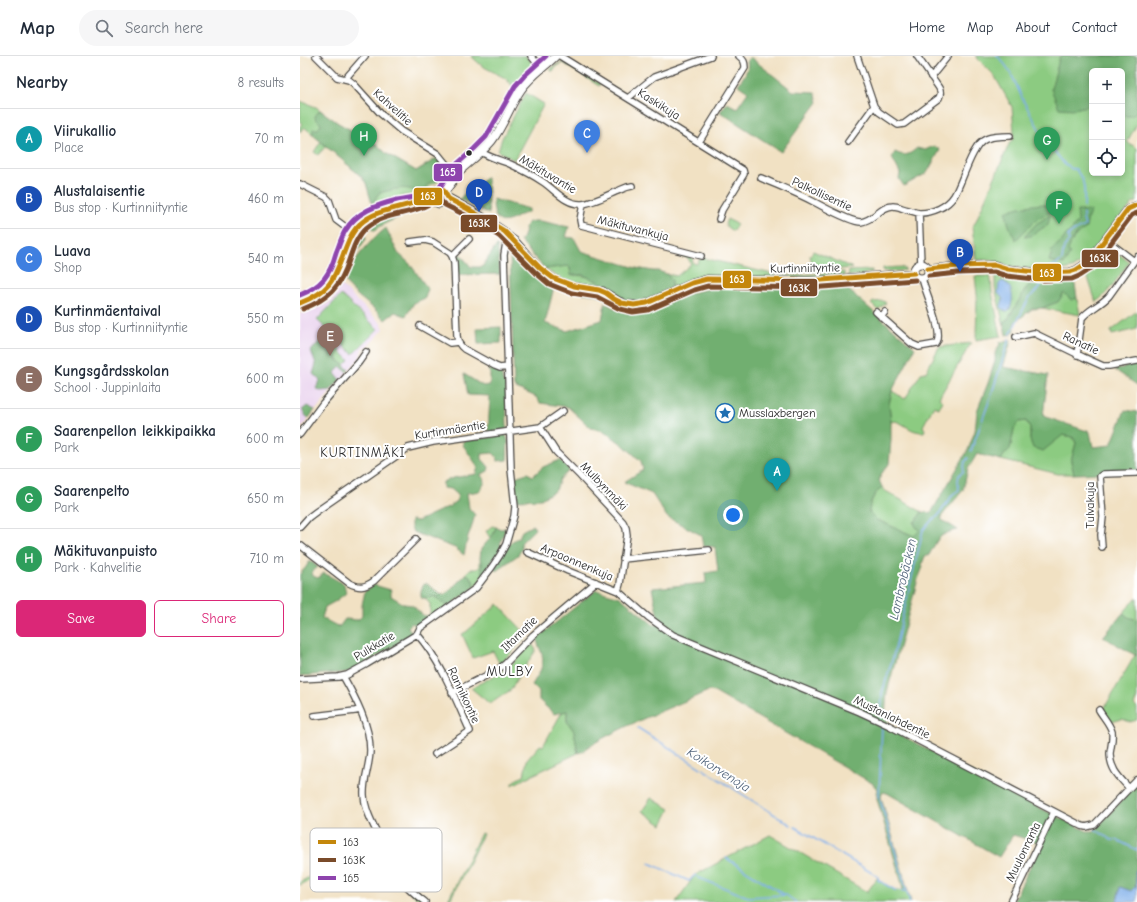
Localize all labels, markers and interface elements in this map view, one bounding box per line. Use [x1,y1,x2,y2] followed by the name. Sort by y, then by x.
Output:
[79,10,359,46] search box
[20,17,55,39] text: Map
[93,17,115,39] icon: search
[125,19,203,37] text: Search here
[909,19,945,36] text: Home
[967,19,993,36] text: Map
[1015,19,1050,36] text: About
[1072,19,1117,36] text: Contact
[1089,68,1125,176] map controls
[1089,68,1125,104] button: +
[16,73,67,92] text: Nearby
[238,75,284,90] text: 8 results
[371,86,415,128] street label: Kahvelitie
[635,86,683,122] street label: Kaskikuja
[1089,104,1125,140] button: −
[574,120,600,153] pin: C
[54,122,116,140] text: Viirukallio
[351,123,377,156] pin: H
[1034,127,1060,160] pin: G
[25,131,33,146] text: A
[255,131,284,146] text: 70 m
[54,140,84,155] text: Place
[1089,140,1125,176] button: locate
[464,148,474,158] unlabelled marker
[517,151,579,197] street label: Mäkituvantie
[433,163,463,182] line badge: 165
[440,166,456,179] text: 165
[790,174,854,214] street label: Palkollisentie
[466,179,492,212] pin: D
[54,182,145,200] text: Alustalaisentie
[413,187,443,206] line badge: 163
[420,190,436,203] text: 163
[25,191,33,206] text: B
[248,191,284,206] text: 460 m
[1046,191,1072,224] pin: F
[54,200,188,215] text: Bus stop · Kurtinniityntie
[596,212,670,244] street label: Mäkituvankuja
[460,214,498,233] line badge: 163K
[468,217,490,230] text: 163K
[947,239,973,272] pin: B
[54,242,91,260] text: Luava
[1081,249,1119,268] line badge: 163K
[25,251,33,266] text: C
[248,251,284,266] text: 540 m
[1089,252,1111,265] text: 163K
[54,260,82,275] text: Shop
[770,260,840,276] street label: Kurtinniityntie
[1032,263,1062,282] line badge: 163
[1039,267,1055,280] text: 163
[722,270,752,289] line badge: 163
[729,273,745,286] text: 163
[780,278,818,297] line badge: 163K
[788,282,810,295] text: 163K
[54,302,161,320] text: Kurtinmäentaival
[25,311,33,326] text: D
[247,311,284,326] text: 550 m
[54,320,188,335] text: Bus stop · Kurtinniityntie
[317,323,343,356] pin: E
[1061,329,1101,357] street label: Ranatie
[54,362,169,380] text: Kungsgårdsskolan
[25,371,33,386] text: E
[246,371,284,386] text: 600 m
[54,380,161,395] text: School · Juppinlaita
[714,402,736,424] place icon: Musslaxbergen
[739,406,816,420] place label: Musslaxbergen
[414,418,486,442] street label: Kurtinmäentie
[54,422,216,440] text: Saarenpellon leikkipaikka
[25,431,33,446] text: F
[246,431,284,446] text: 600 m
[54,440,79,455] text: Park
[320,444,406,460] district label: KURTINMÄKI
[764,458,790,491] pin: A
[577,459,631,513] street label: Mulbynmäki
[54,482,130,500] text: Saarenpelto
[1083,482,1097,528] street label: Tulvakuja
[24,491,34,506] text: G
[247,491,284,506] text: 650 m
[54,500,79,515] text: Park
[723,505,743,525] your location
[886,537,919,621] water label: Lambrobäcken
[539,540,615,584] street label: Arpaonnenkuja
[54,542,157,560] text: Mäkituvanpuisto
[24,551,34,566] text: H
[250,551,284,566] text: 710 m
[54,560,142,575] text: Park · Kahvelitie
[16,600,146,637] button: Save
[154,600,284,637] button: Share
[498,613,540,655] street label: Iltamatie
[351,628,397,664] street label: Pulkkatie
[486,664,534,679] district label: MULBY
[445,665,483,725] street label: Rannikontie
[851,692,933,742] street label: Mustanlahdentie
[684,744,753,795] water label: Koikorvenoja
[1003,820,1043,884] street label: Muulonranta
[310,828,442,892] legend
[343,836,359,849] text: 163
[343,854,365,867] text: 163K
[343,872,359,885] text: 165

